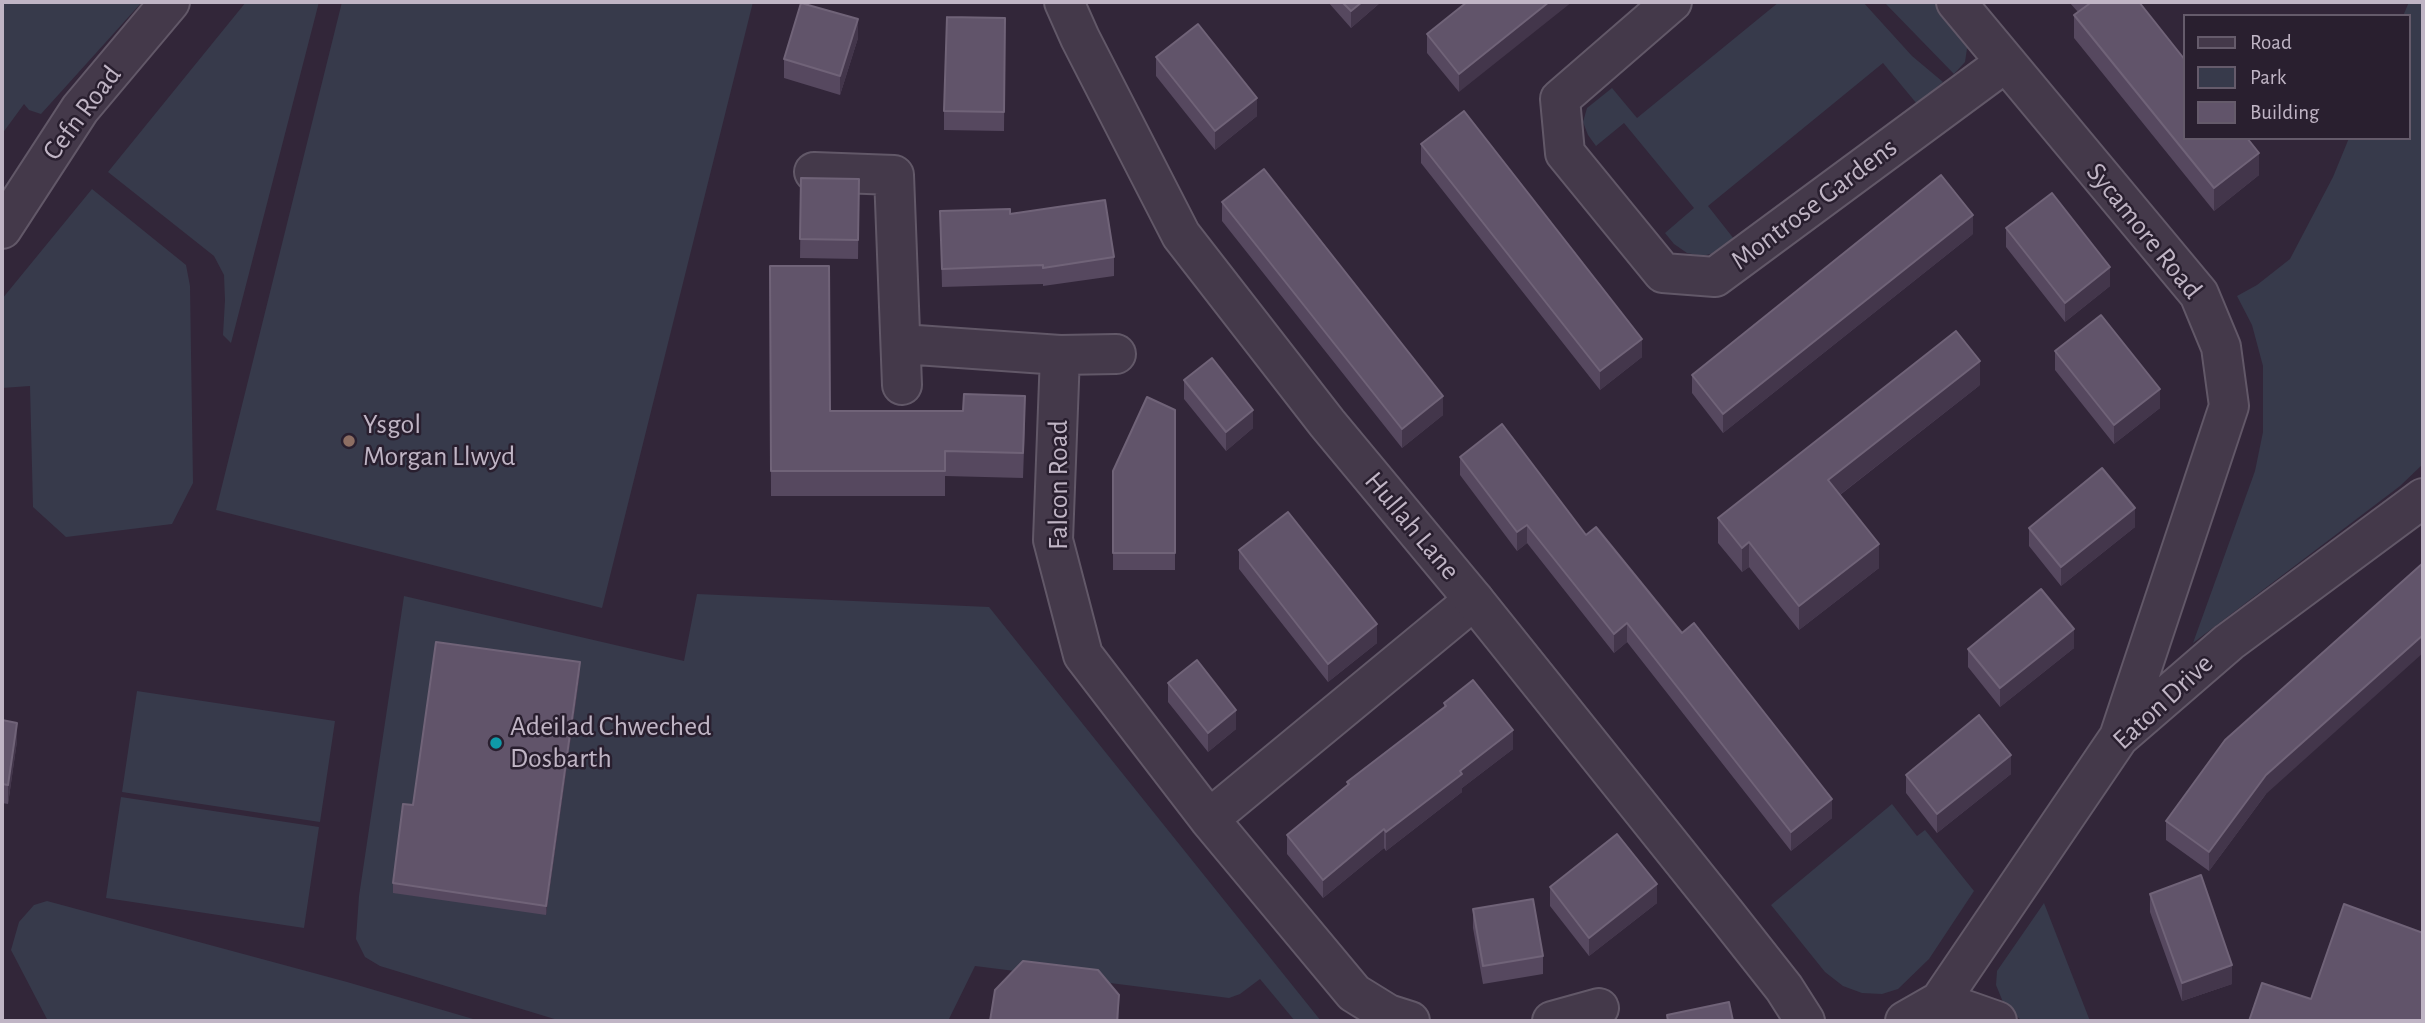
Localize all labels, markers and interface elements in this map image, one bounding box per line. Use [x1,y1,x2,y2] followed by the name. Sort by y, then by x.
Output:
[2184,14,2411,140] legend
[2250,32,2292,53] text: Road
[35,59,129,167] street label: Cefn Road
[2250,67,2286,88] text: Park
[2250,102,2319,123] text: Building
[1724,131,1904,277] street label: Montrose Gardens
[2079,156,2209,306] street label: Sycamore Road
[363,408,516,474] place label: Ysgol Morgan Llwyd
[1042,420,1076,550] street label: Falcon Road
[341,433,357,449] marker: Ysgol Morgan Llwyd
[1357,465,1467,587] street label: Hullah Lane
[2106,647,2220,757] street label: Eaton Drive
[510,710,712,776] place label: Adeilad Chweched Dosbarth
[488,735,504,751] marker: Adeilad Chweched Dosbarth

